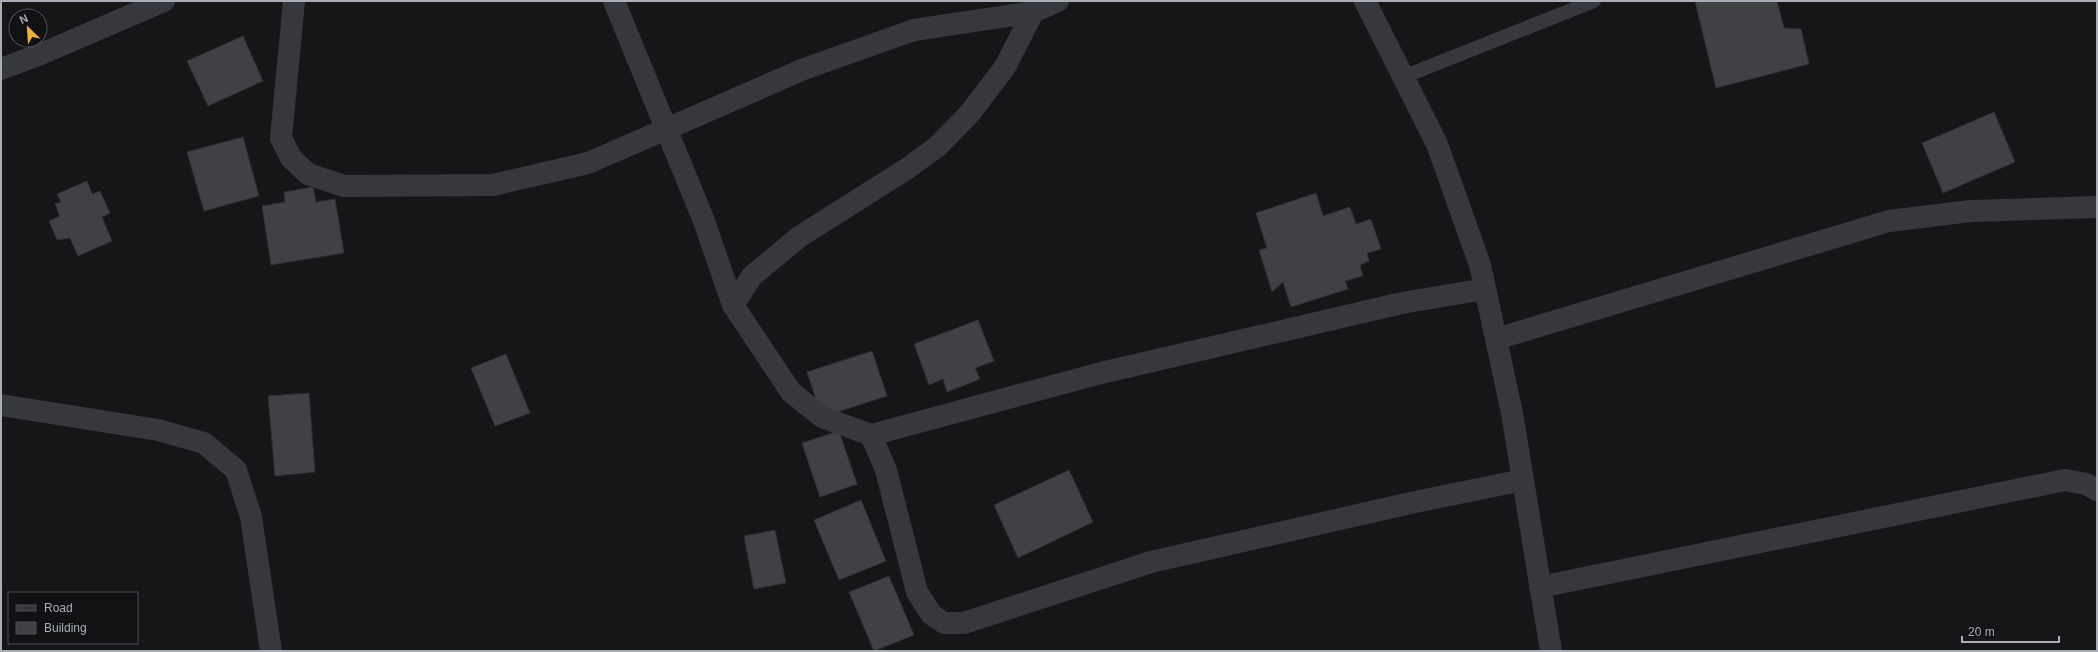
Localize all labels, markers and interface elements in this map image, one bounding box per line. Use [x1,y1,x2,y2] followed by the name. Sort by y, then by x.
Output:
[8,8,48,48] north arrow
[18,12,30,26] text: N
[8,592,138,644] legend
[44,601,73,615] text: Road
[1962,618,2059,644] scale bar
[44,621,87,635] text: Building
[1968,625,1995,639] text: 20 m

